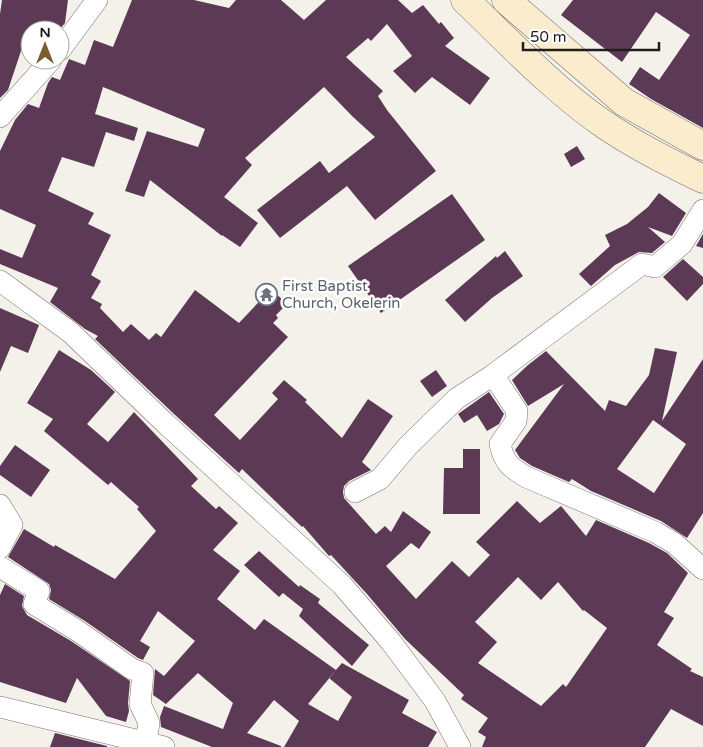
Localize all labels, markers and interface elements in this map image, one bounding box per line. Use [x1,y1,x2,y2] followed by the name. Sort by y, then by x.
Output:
[20,20,70,70] north arrow
[523,20,659,52] scale bar
[39,24,51,41] text: N
[530,28,567,46] text: 50 m
[282,277,401,312] place label: First Baptist Church, Okelerin
[254,283,278,307] temple icon: First Baptist Church, Okelerin

